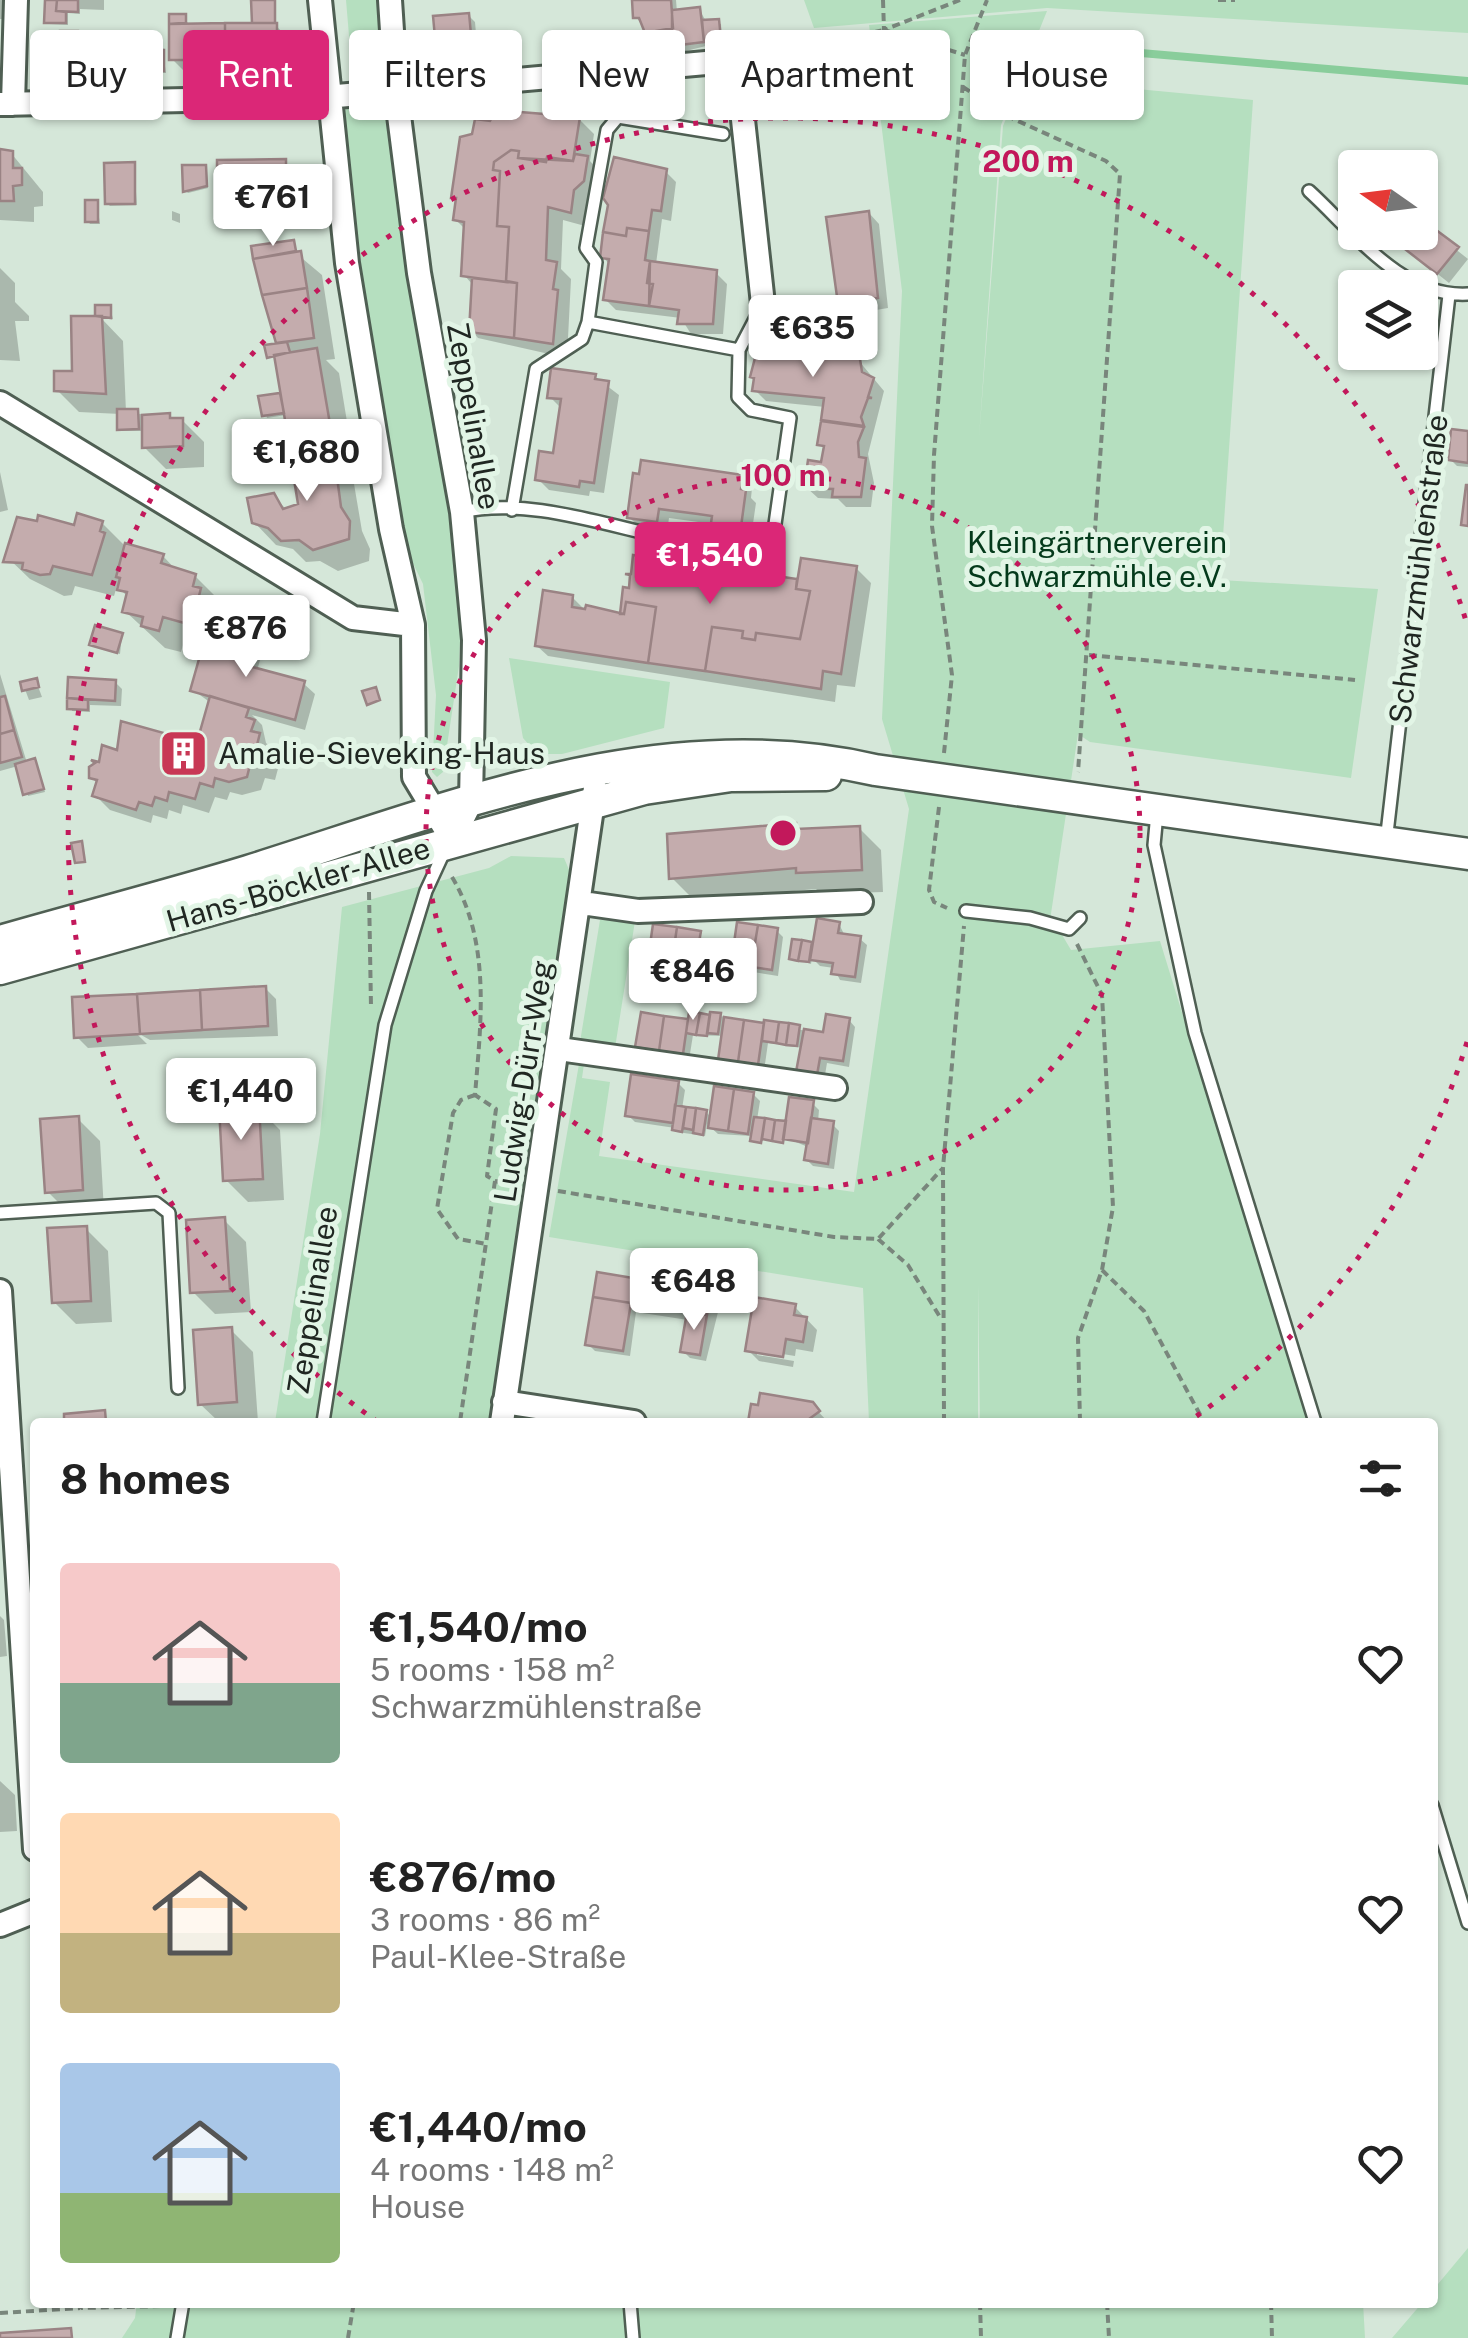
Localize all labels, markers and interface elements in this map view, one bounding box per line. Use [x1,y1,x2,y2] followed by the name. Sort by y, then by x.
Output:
[30,30,163,120] chip: Buy
[183,30,329,120] chip: Rent
[349,30,522,120] chip: Filters
[542,30,685,120] chip: New
[705,30,950,120] chip: Apartment
[970,30,1144,120] chip: House
[982,143,1074,179] text: 200 m
[1338,150,1438,250] north arrow
[1338,150,1438,370] map controls
[214,164,332,249] pin: €761
[235,178,311,215] text: €761
[1338,270,1438,370] button: layers
[754,295,872,380] pin: €635
[771,309,855,346] text: €635
[440,319,508,513] street label: Zeppelinallee
[1381,412,1455,726] street label: Schwarzmühlenstraße
[226,419,388,504] pin: €1,680
[254,433,360,470] text: €1,680
[740,457,826,493] text: 100 m
[629,522,791,607] pin: €1,540
[967,524,1227,594] park label: Kleingärtnerverein Schwarzmühle e.V.
[657,536,763,573] text: €1,540
[187,595,305,680] pin: €876
[205,609,287,646] text: €876
[157,727,209,779] building icon: Amalie-Sieveking-Haus
[218,735,545,771] place label: Amalie-Sieveking-Haus
[765,815,801,851] centre of rings
[162,829,434,939] street label: Hans-Böckler-Allee
[634,938,752,1023] pin: €846
[651,952,735,989] text: €846
[486,957,560,1205] street label: Ludwig-Dürr-Weg
[160,1058,322,1143] pin: €1,440
[188,1072,294,1109] text: €1,440
[279,1203,345,1397] street label: Zeppelinallee
[635,1248,753,1333] pin: €648
[652,1262,736,1299] text: €648
[1353,1451,1408,1506] icon: filters
[60,1454,231,1503] text: 8 homes
[370,1602,588,1651] text: €1,540/mo
[140,1603,260,1723] icon: home
[1353,1636,1408,1691] icon: heart
[370,1651,614,1688] text: 5 rooms · 158 m²
[370,1688,702,1725] text: Schwarzmühlenstraße
[370,1852,556,1901] text: €876/mo
[140,1853,260,1973] icon: home
[1353,1886,1408,1941] icon: heart
[370,1901,600,1938] text: 3 rooms · 86 m²
[370,1938,626,1975] text: Paul-Klee-Straße
[370,2102,587,2151] text: €1,440/mo
[140,2103,260,2223] icon: home
[1353,2136,1408,2191] icon: heart
[370,2151,614,2188] text: 4 rooms · 148 m²
[370,2188,465,2225] text: House

